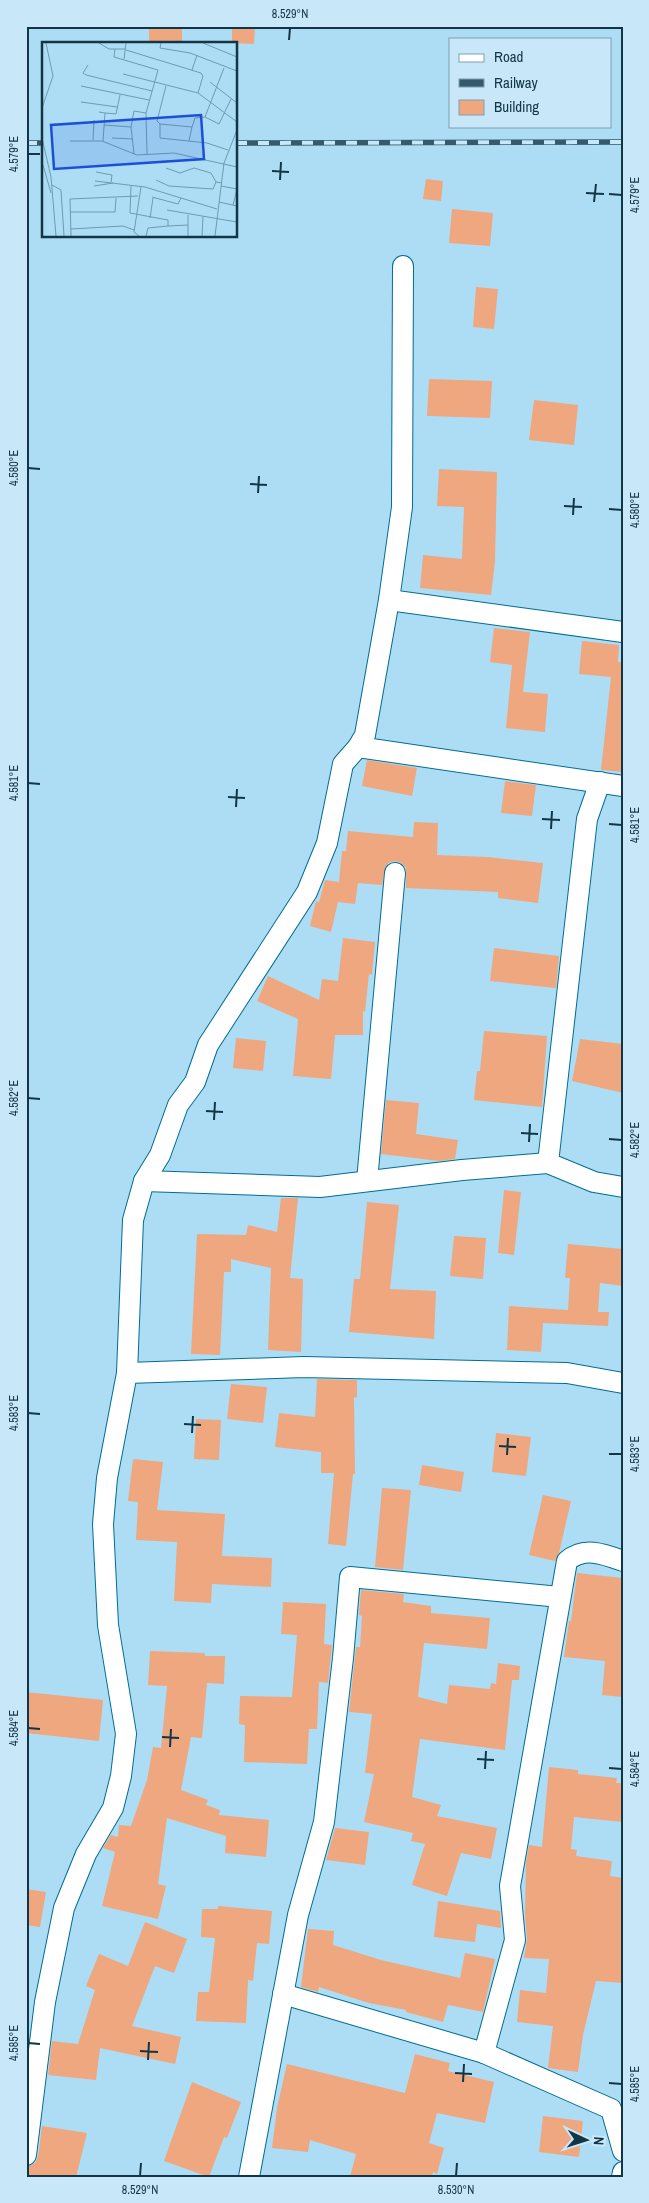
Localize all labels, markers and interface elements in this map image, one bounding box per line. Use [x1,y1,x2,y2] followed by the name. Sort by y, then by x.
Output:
[272,6,308,22] text: 8.529°N
[449,38,612,128] legend
[42,42,238,238] inset map
[494,46,523,67] text: Road
[494,72,539,93] text: Railway
[494,96,539,117] text: Building
[6,136,22,172] text: 4.579°E
[627,177,643,213] text: 4.579°E
[6,450,22,486] text: 4.580°E
[627,492,643,528] text: 4.580°E
[6,765,22,801] text: 4.581°E
[627,807,643,843] text: 4.581°E
[6,1080,22,1116] text: 4.582°E
[627,1122,643,1158] text: 4.582°E
[6,1395,22,1431] text: 4.583°E
[627,1436,643,1472] text: 4.583°E
[6,1710,22,1746] text: 4.584°E
[627,1751,643,1787] text: 4.584°E
[6,2025,22,2061] text: 4.585°E
[627,2066,643,2102] text: 4.585°E
[562,2116,612,2166] north arrow
[590,2136,608,2146] text: N
[122,2182,158,2198] text: 8.529°N
[438,2182,474,2198] text: 8.530°N

